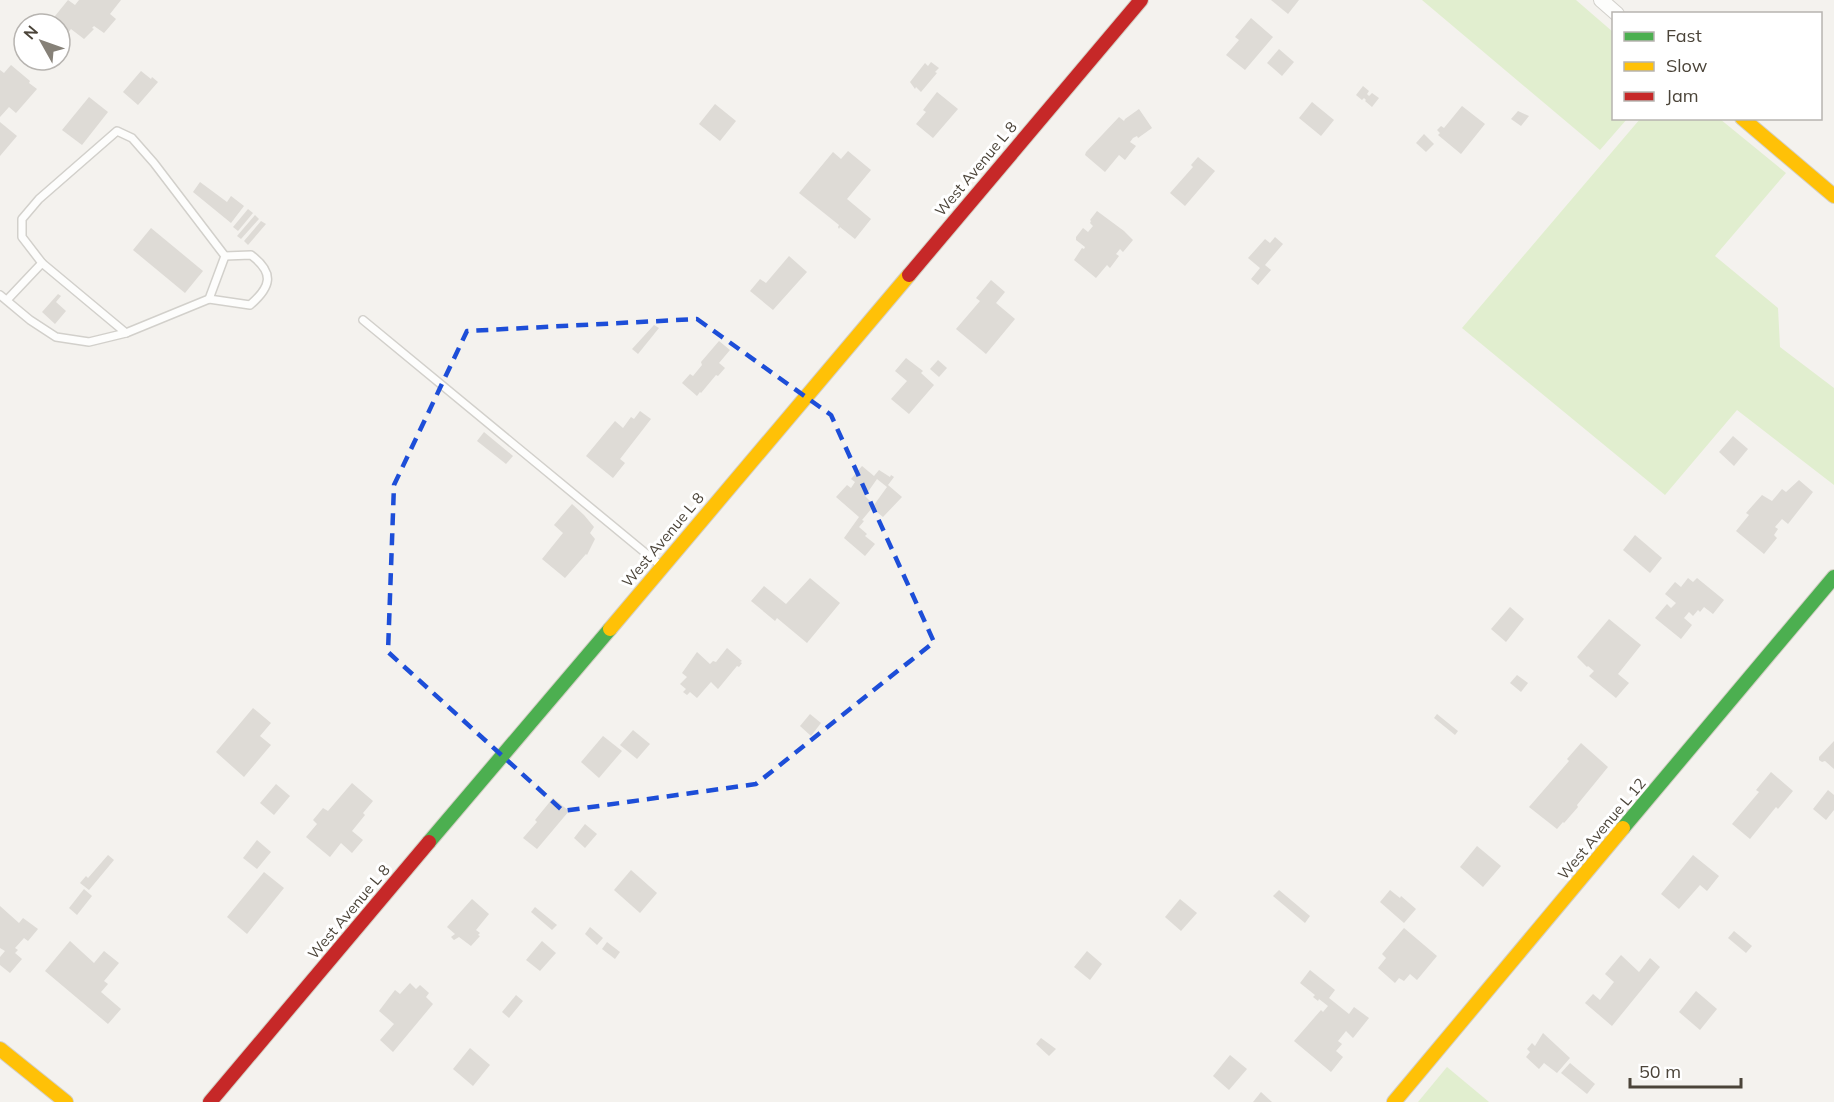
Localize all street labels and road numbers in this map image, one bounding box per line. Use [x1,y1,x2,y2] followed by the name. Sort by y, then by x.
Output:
[930,117,1021,220] street label: West Avenue L 8
[617,488,708,591] street label: West Avenue L 8
[1554,774,1650,883] street label: West Avenue L 12
[303,860,394,963] street label: West Avenue L 8

